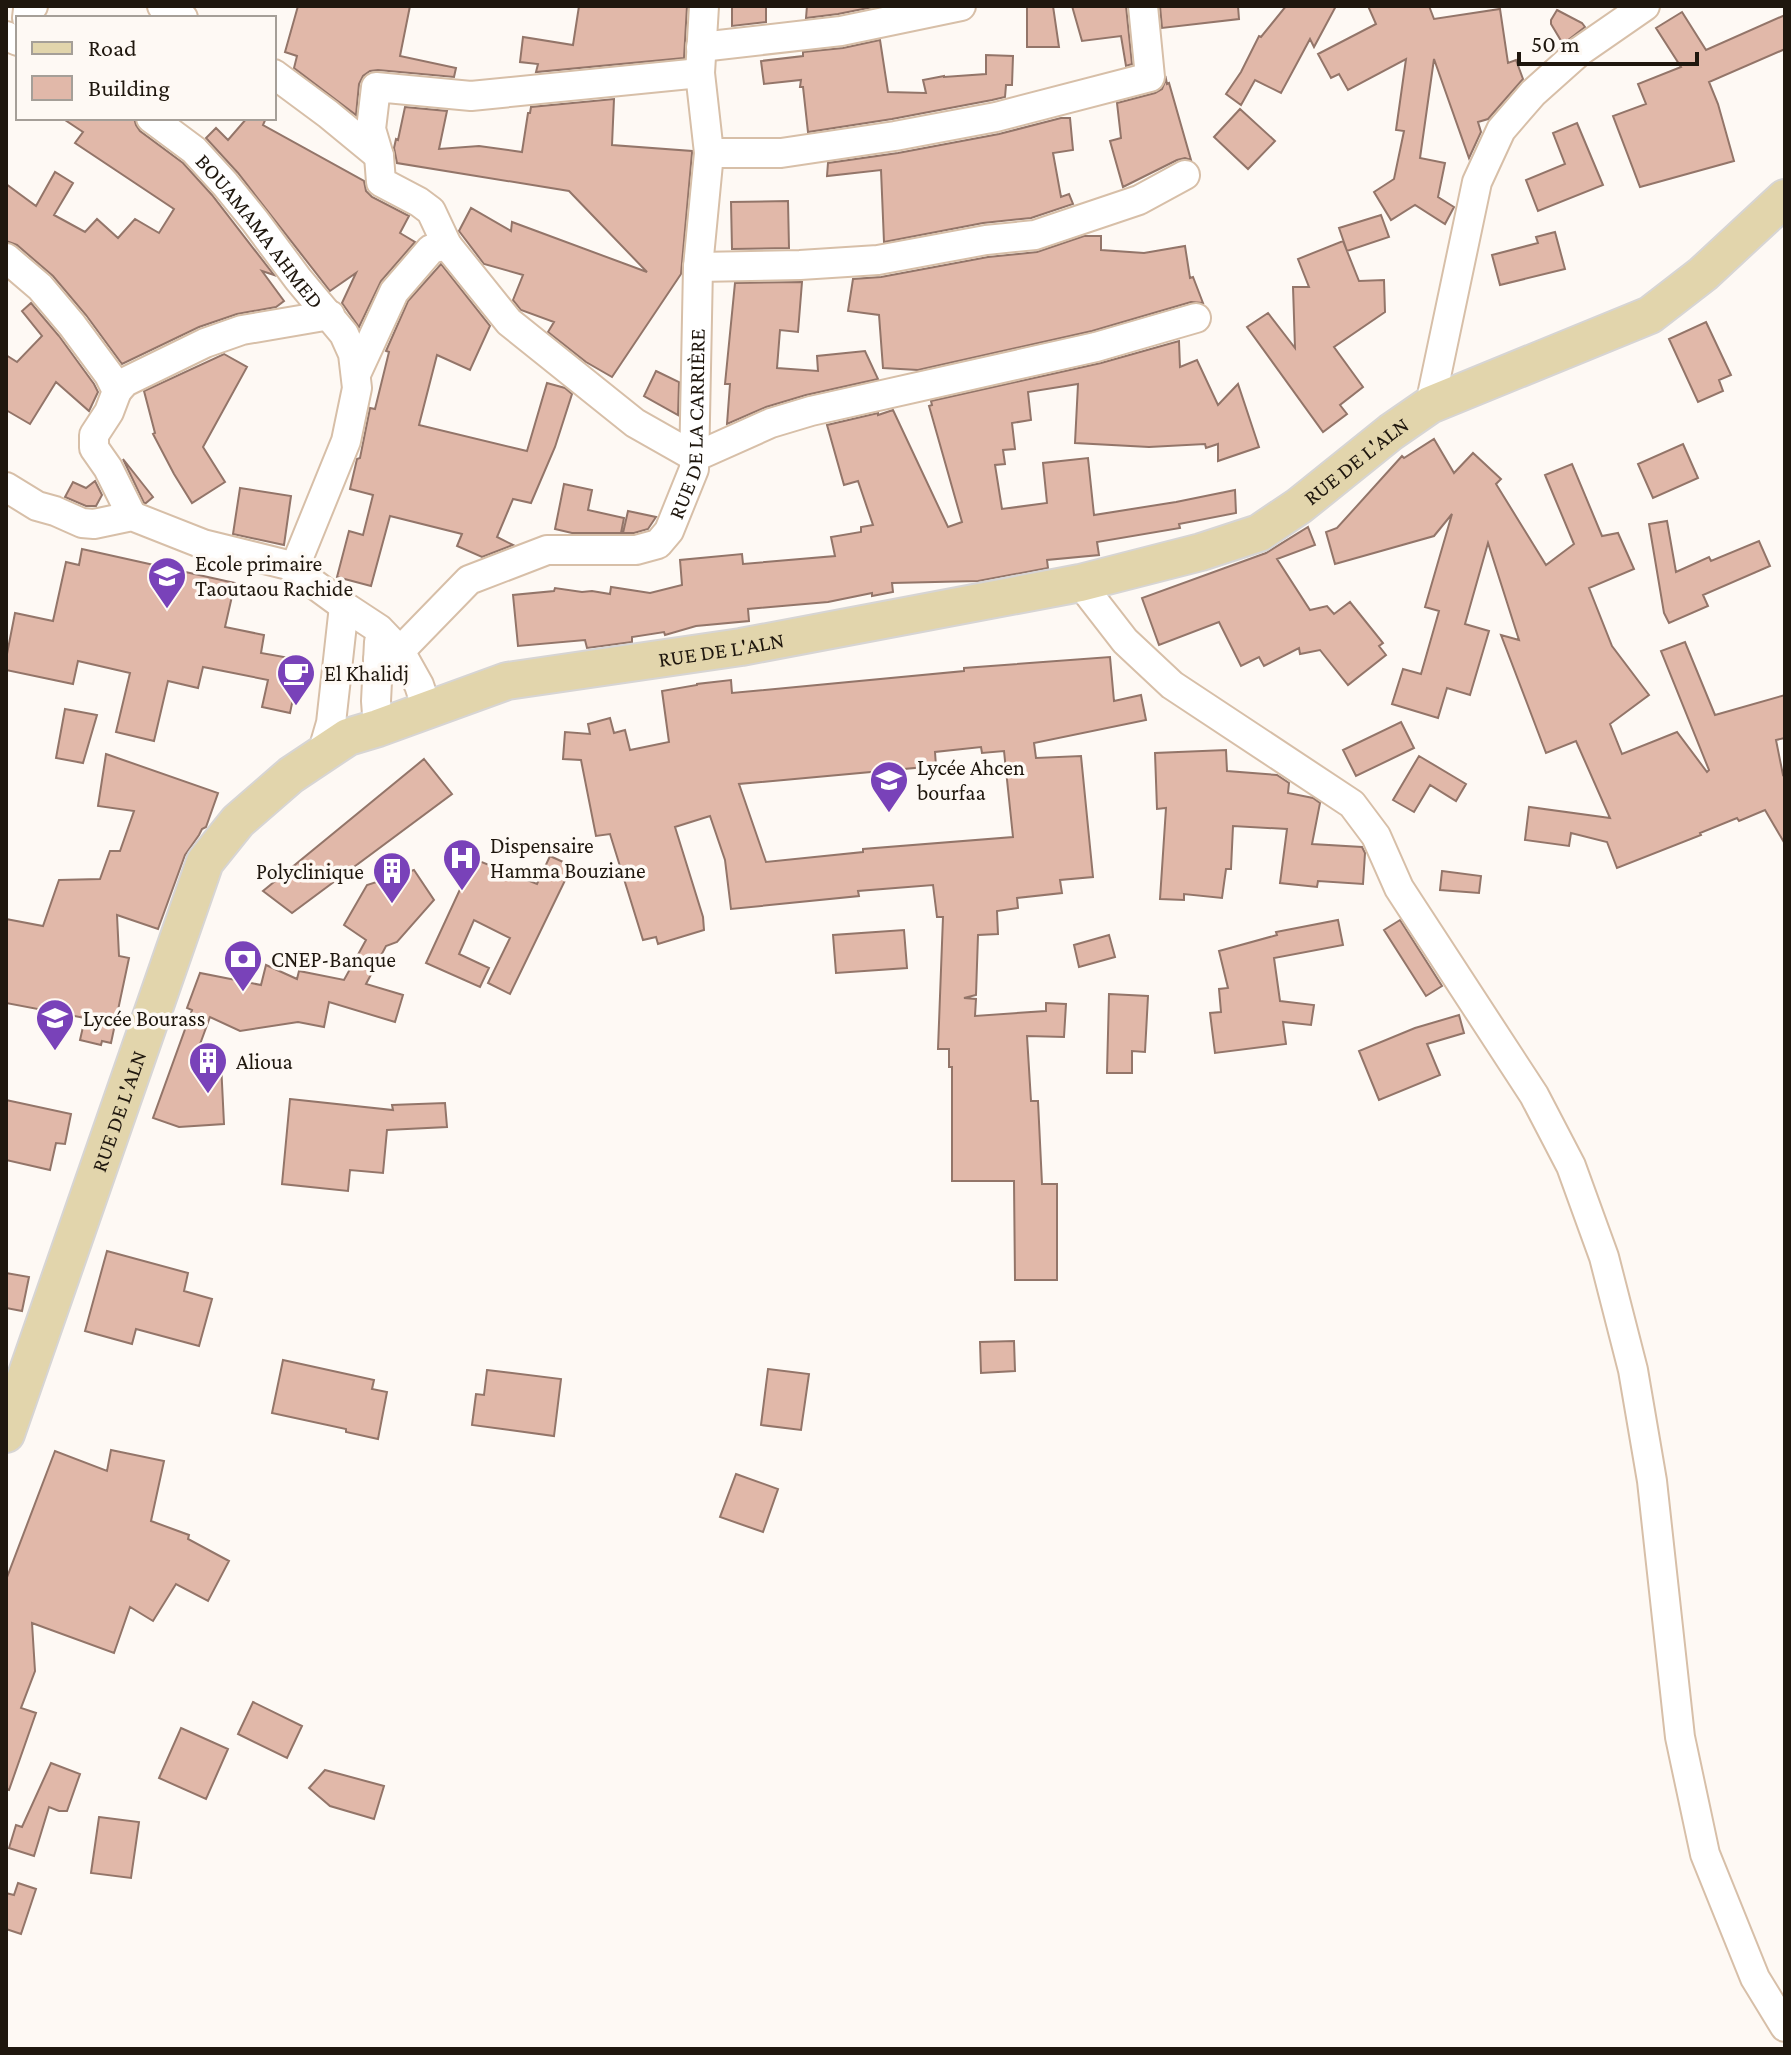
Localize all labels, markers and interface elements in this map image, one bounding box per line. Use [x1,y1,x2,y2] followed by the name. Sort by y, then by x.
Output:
[16,16,276,120] legend
[1519,16,1697,66] scale bar
[1531,30,1580,57] text: 50 m
[88,34,137,61] text: Road
[88,74,170,101] text: Building
[190,149,329,313] street label: BOUAMAMA AHMED
[663,328,710,523] street label: RUE DE LA CARRIÈRE
[1299,412,1413,510] street label: RUE DE L'ALN
[195,551,353,601] place label: Ecole primaire Taoutaou Rachide
[146,555,188,610] school or university icon: Ecole primaire Taoutaou Rachide
[657,627,786,672] street label: RUE DE L'ALN
[275,652,317,707] cafe icon: El Khalidj
[324,661,409,686] place label: El Khalidj
[917,755,1025,805] place label: Lycée Ahcen bourfaa
[868,759,910,814] school or university icon: Lycée Ahcen bourfaa
[490,833,646,883] place label: Dispensaire Hamma Bouziane
[441,837,483,892] hospital icon: Dispensaire Hamma Bouziane
[371,850,413,905] building icon: Polyclinique
[256,859,364,884] place label: Polyclinique
[222,938,264,993] bank icon: CNEP-Banque
[271,947,396,972] place label: CNEP-Banque
[34,997,76,1052] school or university icon: Lycée Bourass
[83,1006,205,1031] place label: Lycée Bourass
[187,1040,229,1095] building icon: Alioua
[86,1047,151,1175] street label: RUE DE L'ALN
[236,1049,293,1074] place label: Alioua

